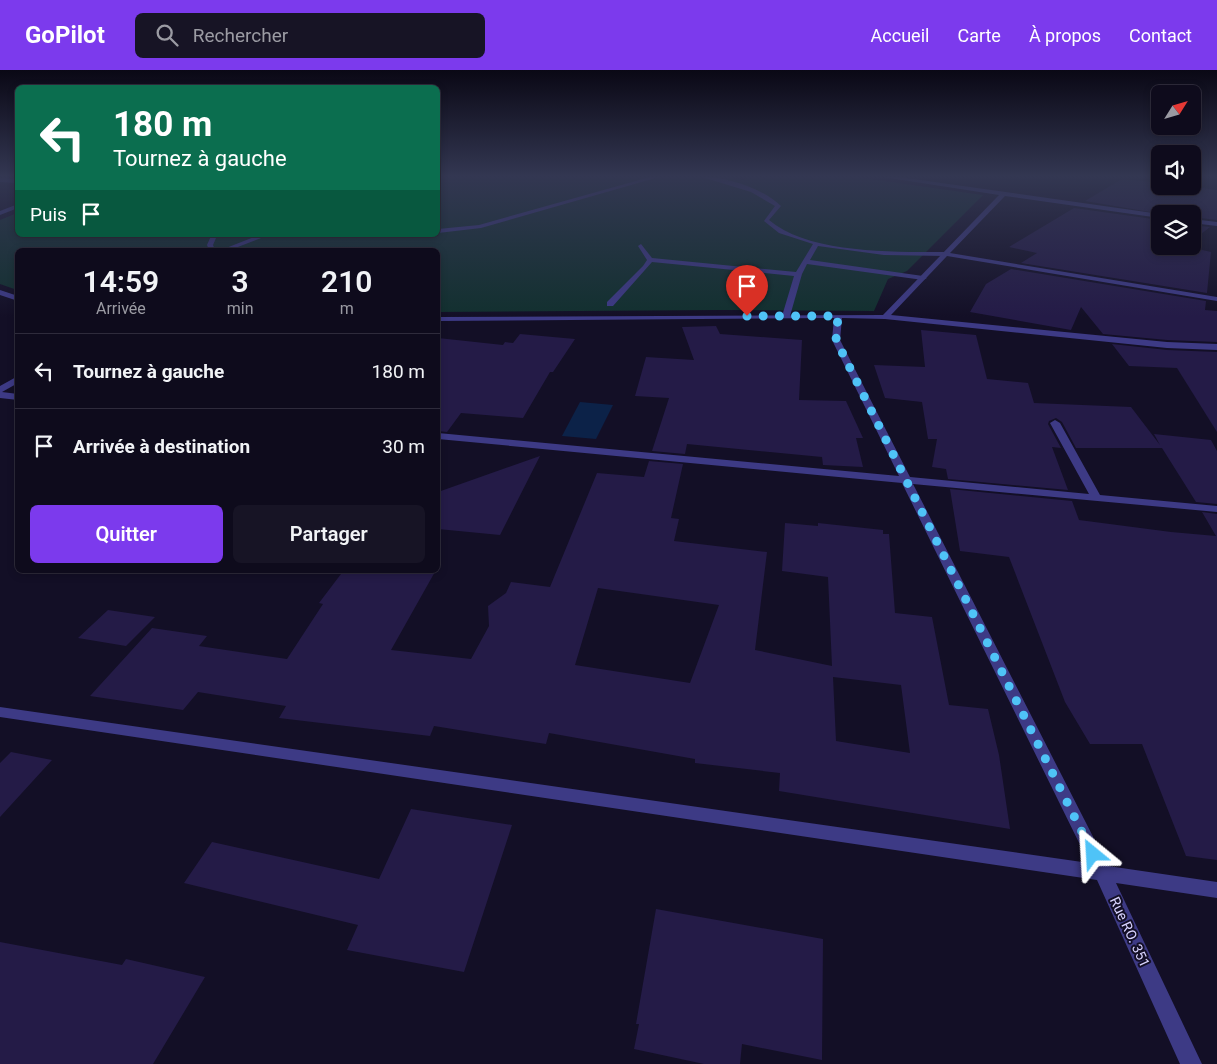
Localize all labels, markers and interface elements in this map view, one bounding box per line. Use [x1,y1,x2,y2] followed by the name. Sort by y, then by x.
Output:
[135,13,485,58] search box
[25,21,105,49] text: GoPilot
[153,21,181,49] icon: search
[193,24,288,47] text: Rechercher
[871,25,929,46] text: Accueil
[957,25,1001,46] text: Carte
[1029,25,1101,46] text: À propos
[1129,25,1192,46] text: Contact
[1151,85,1201,135] north arrow
[1151,85,1201,255] map controls
[113,104,212,145] text: 180 m
[30,105,95,170] icon: left
[1151,145,1201,195] button: sound
[113,146,287,171] text: Tournez à gauche
[77,200,105,228] icon: arrive
[30,203,67,226] text: Puis
[1151,205,1201,255] button: layers
[83,264,159,299] text: 14:59
[232,264,249,299] text: 3
[321,264,372,299] text: 210
[726,265,768,316] pin
[733,272,761,300] icon: arrive
[96,299,146,318] text: Arrivée
[227,299,254,318] text: min
[340,299,354,318] text: m
[30,357,58,385] icon: left
[73,360,224,383] text: Tournez à gauche
[372,360,425,383] text: 180 m
[30,432,58,460] icon: arrive
[73,435,250,458] text: Arrivée à destination
[382,435,425,458] text: 30 m
[30,505,223,563] button: Quitter
[233,505,425,563] button: Partager
[1066,827,1118,879] position arrow
[1107,894,1153,970] street label: Rue RO. 351

